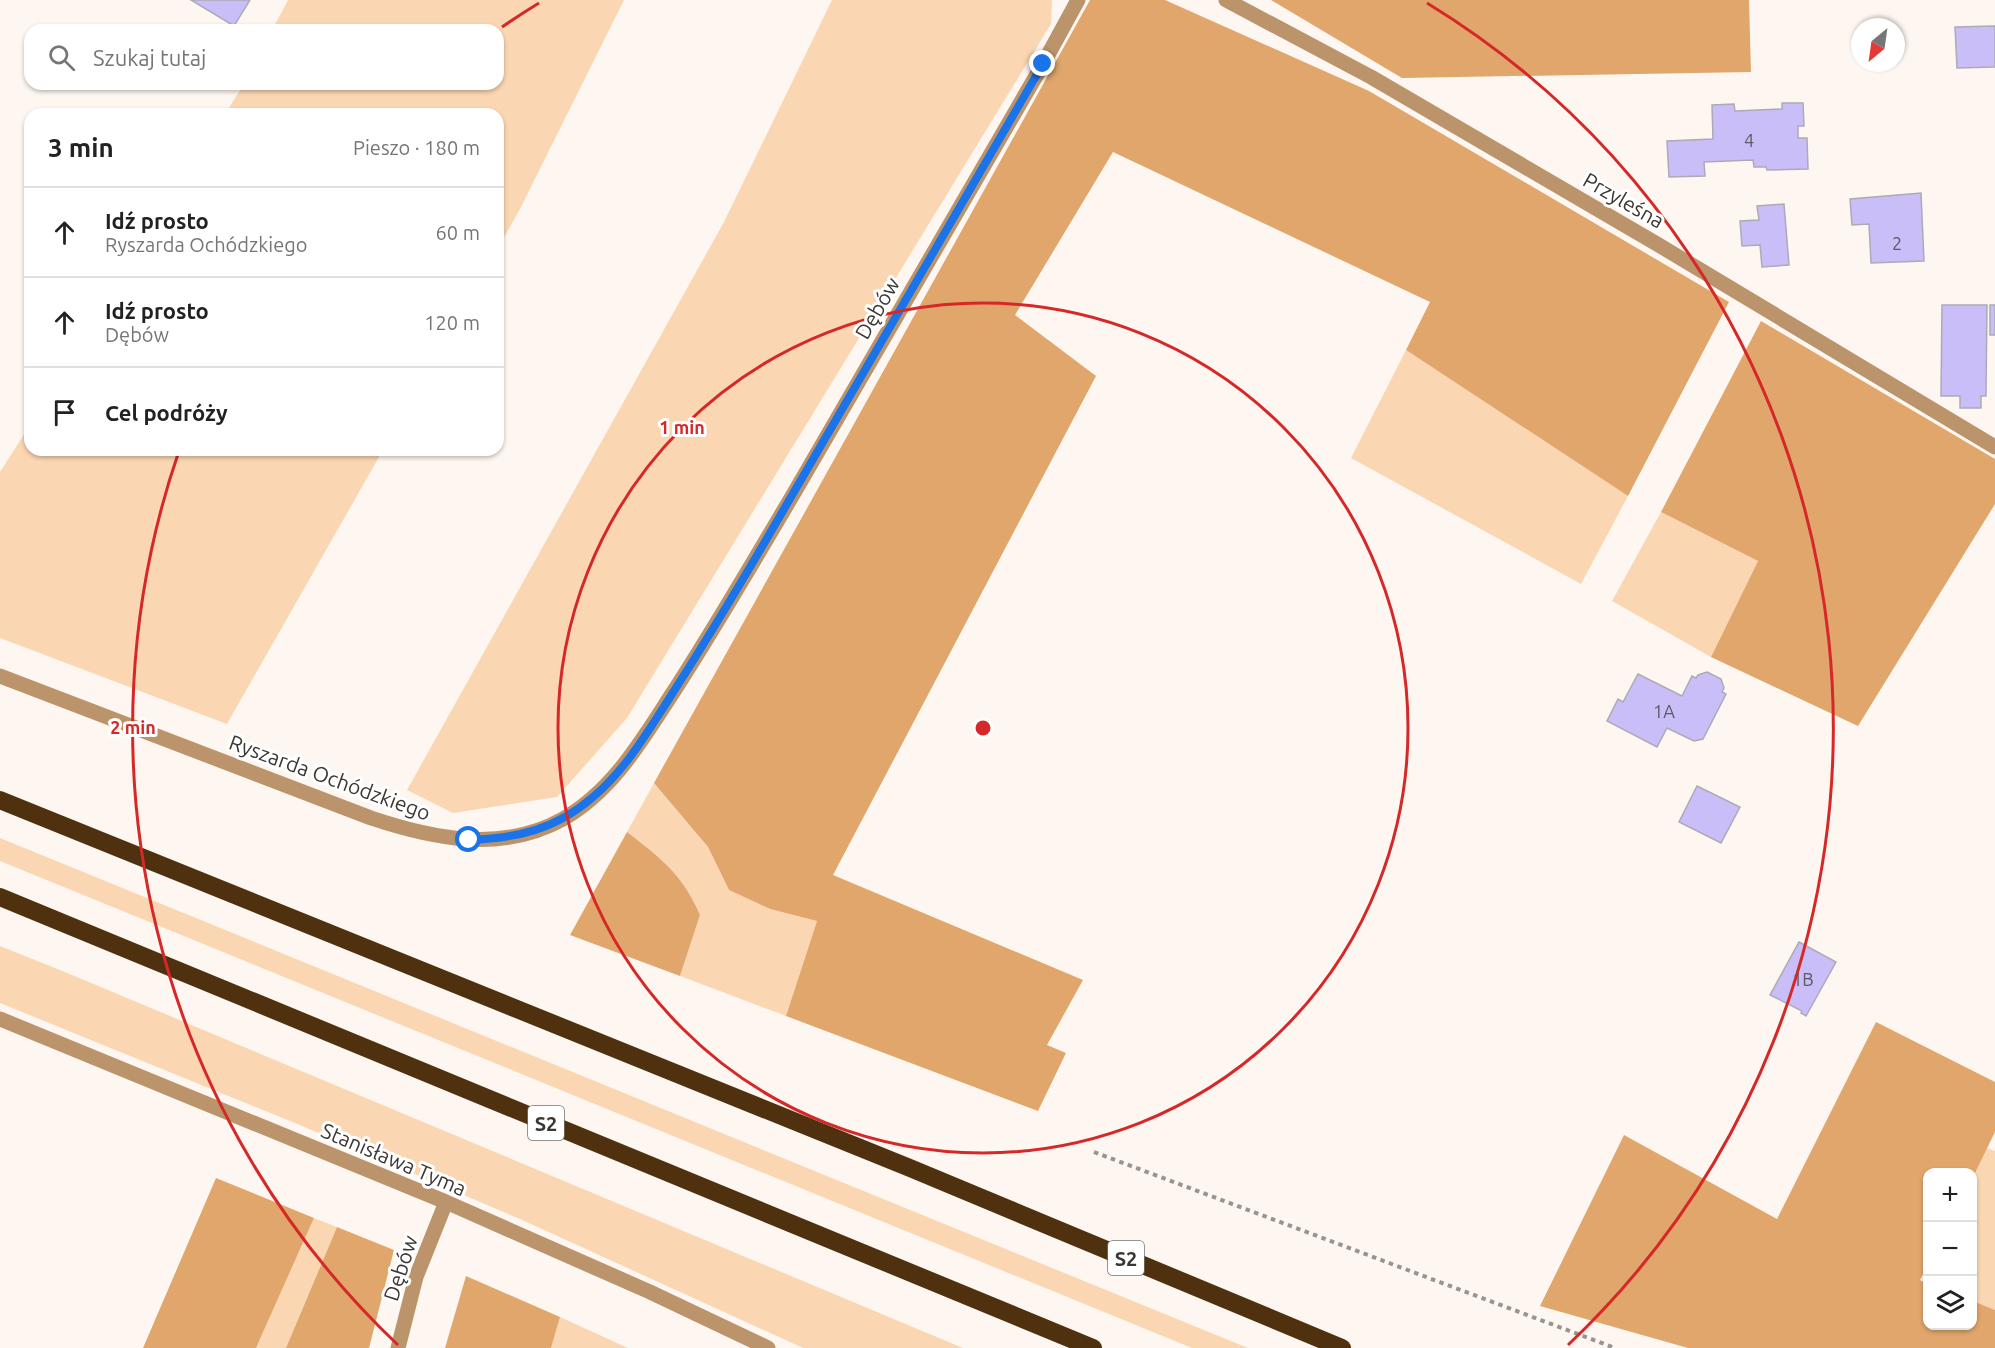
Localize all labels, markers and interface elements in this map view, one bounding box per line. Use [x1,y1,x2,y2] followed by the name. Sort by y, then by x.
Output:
[1851,18,1905,72] north arrow
[24,24,504,90] search box
[45,41,78,74] icon: search
[93,45,206,70] text: Szukaj tutaj
[1029,50,1055,76] route end
[1744,130,1754,150] house number: 4
[48,133,114,162] text: 3 min
[353,136,480,159] text: Pieszo · 180 m
[1579,167,1669,233] street label: Przyleśna
[105,208,209,233] text: Idź prosto
[48,216,81,249] icon: ahead
[436,221,480,244] text: 60 m
[105,233,307,256] text: Ryszarda Ochódzkiego
[1892,233,1902,253] house number: 2
[850,273,904,343] street label: Dębów
[105,298,209,323] text: Idź prosto
[48,306,81,339] icon: ahead
[424,311,480,334] text: 120 m
[105,323,169,346] text: Dębów
[48,396,81,429] icon: arrive
[105,400,228,425] text: Cel podróży
[659,417,705,437] text: 1 min
[1653,701,1675,721] house number: 1A
[110,717,156,737] text: 2 min
[973,718,993,738] centre of rings
[226,729,434,825] street label: Ryszarda Ochódzkiego
[455,826,481,852] route start
[1792,969,1814,989] house number: 1B
[528,1106,564,1140] road number: S2
[318,1118,470,1200] street label: Stanisława Tyma
[1923,1168,1977,1330] map controls
[1923,1168,1977,1222] button: +
[1923,1222,1977,1276] button: −
[378,1232,422,1304] street label: Dębów
[1108,1241,1144,1275] road number: S2
[1923,1276,1977,1330] button: layers

